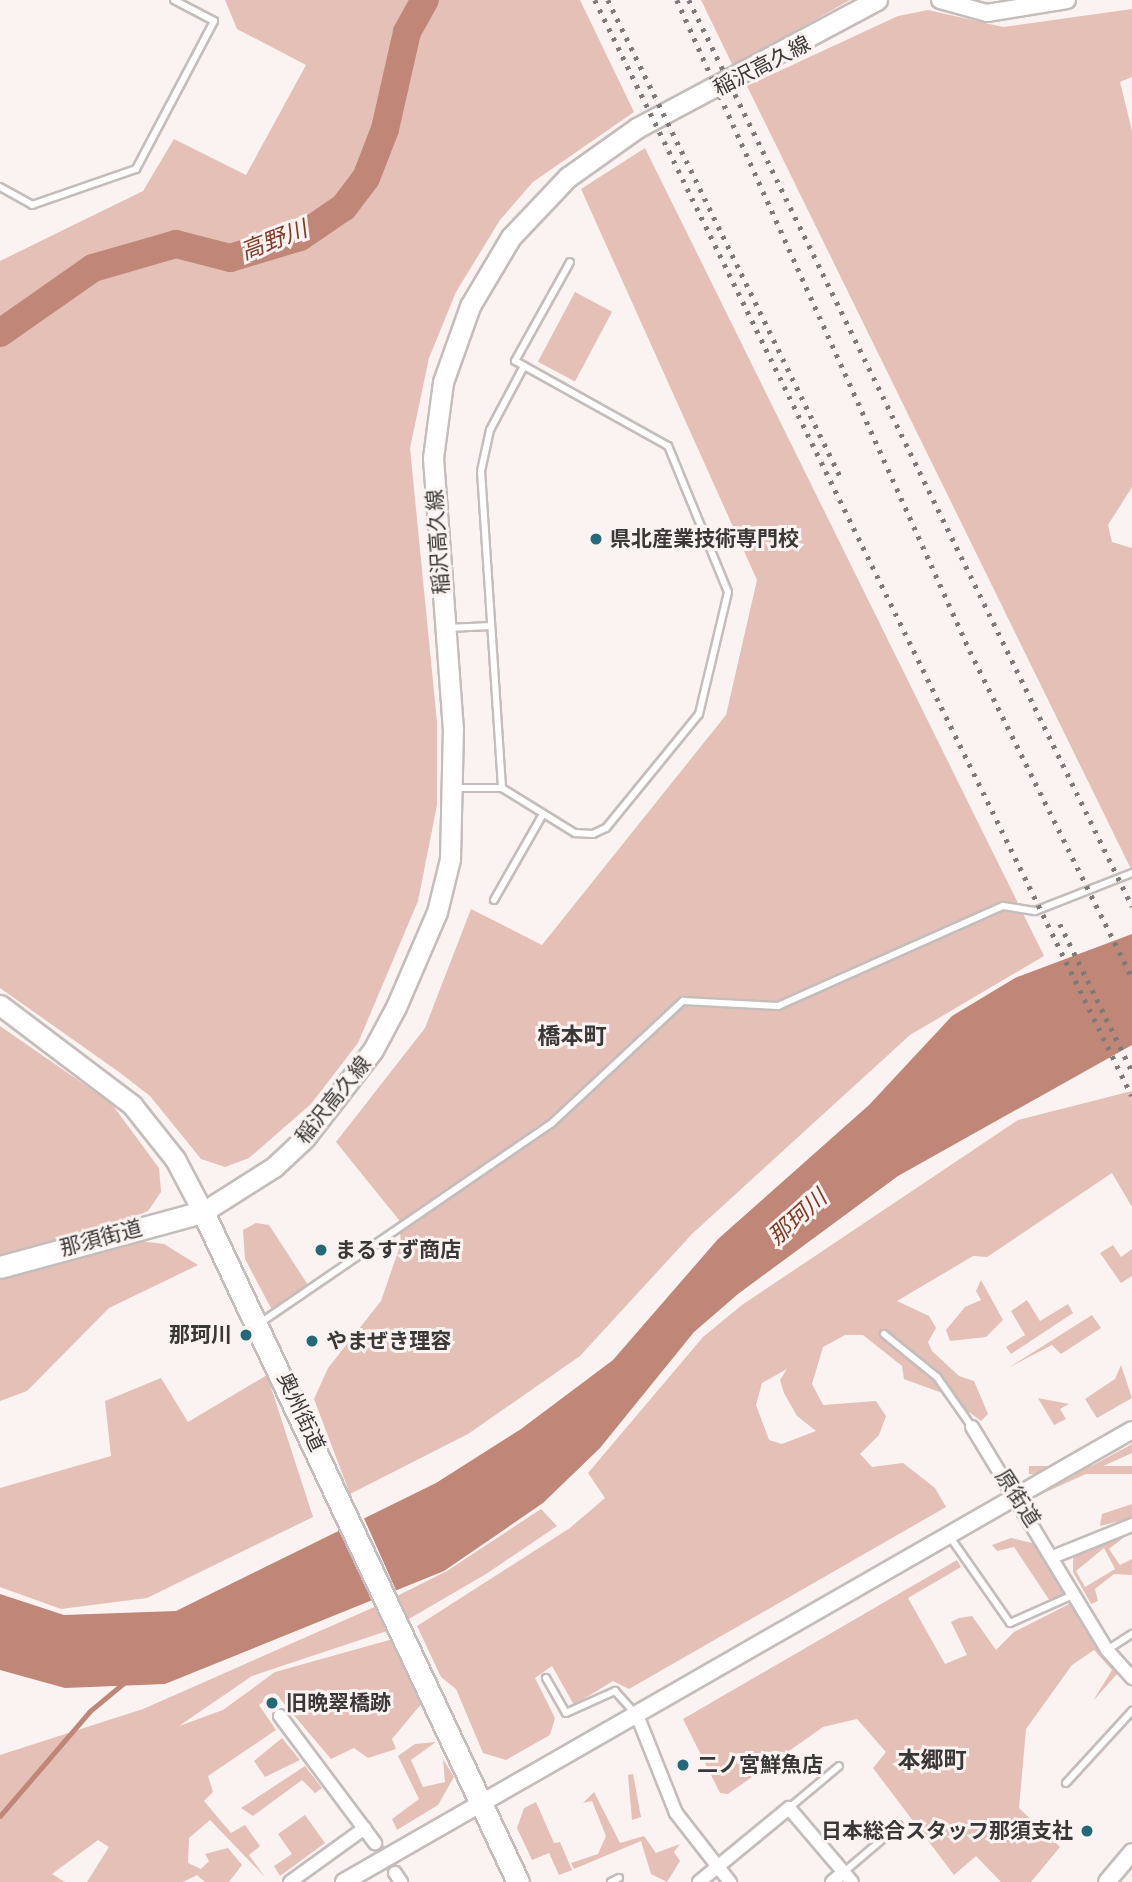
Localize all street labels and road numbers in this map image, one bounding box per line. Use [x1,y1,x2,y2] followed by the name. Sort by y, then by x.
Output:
[710,31,814,101] street label: 稲沢高久線
[422,489,454,595] street label: 稲沢高久線
[290,1051,376,1149] street label: 稲沢高久線
[57,1215,145,1261] street label: 那須街道
[272,1369,330,1455] street label: 奥州街道
[990,1465,1046,1531] street label: 原街道

